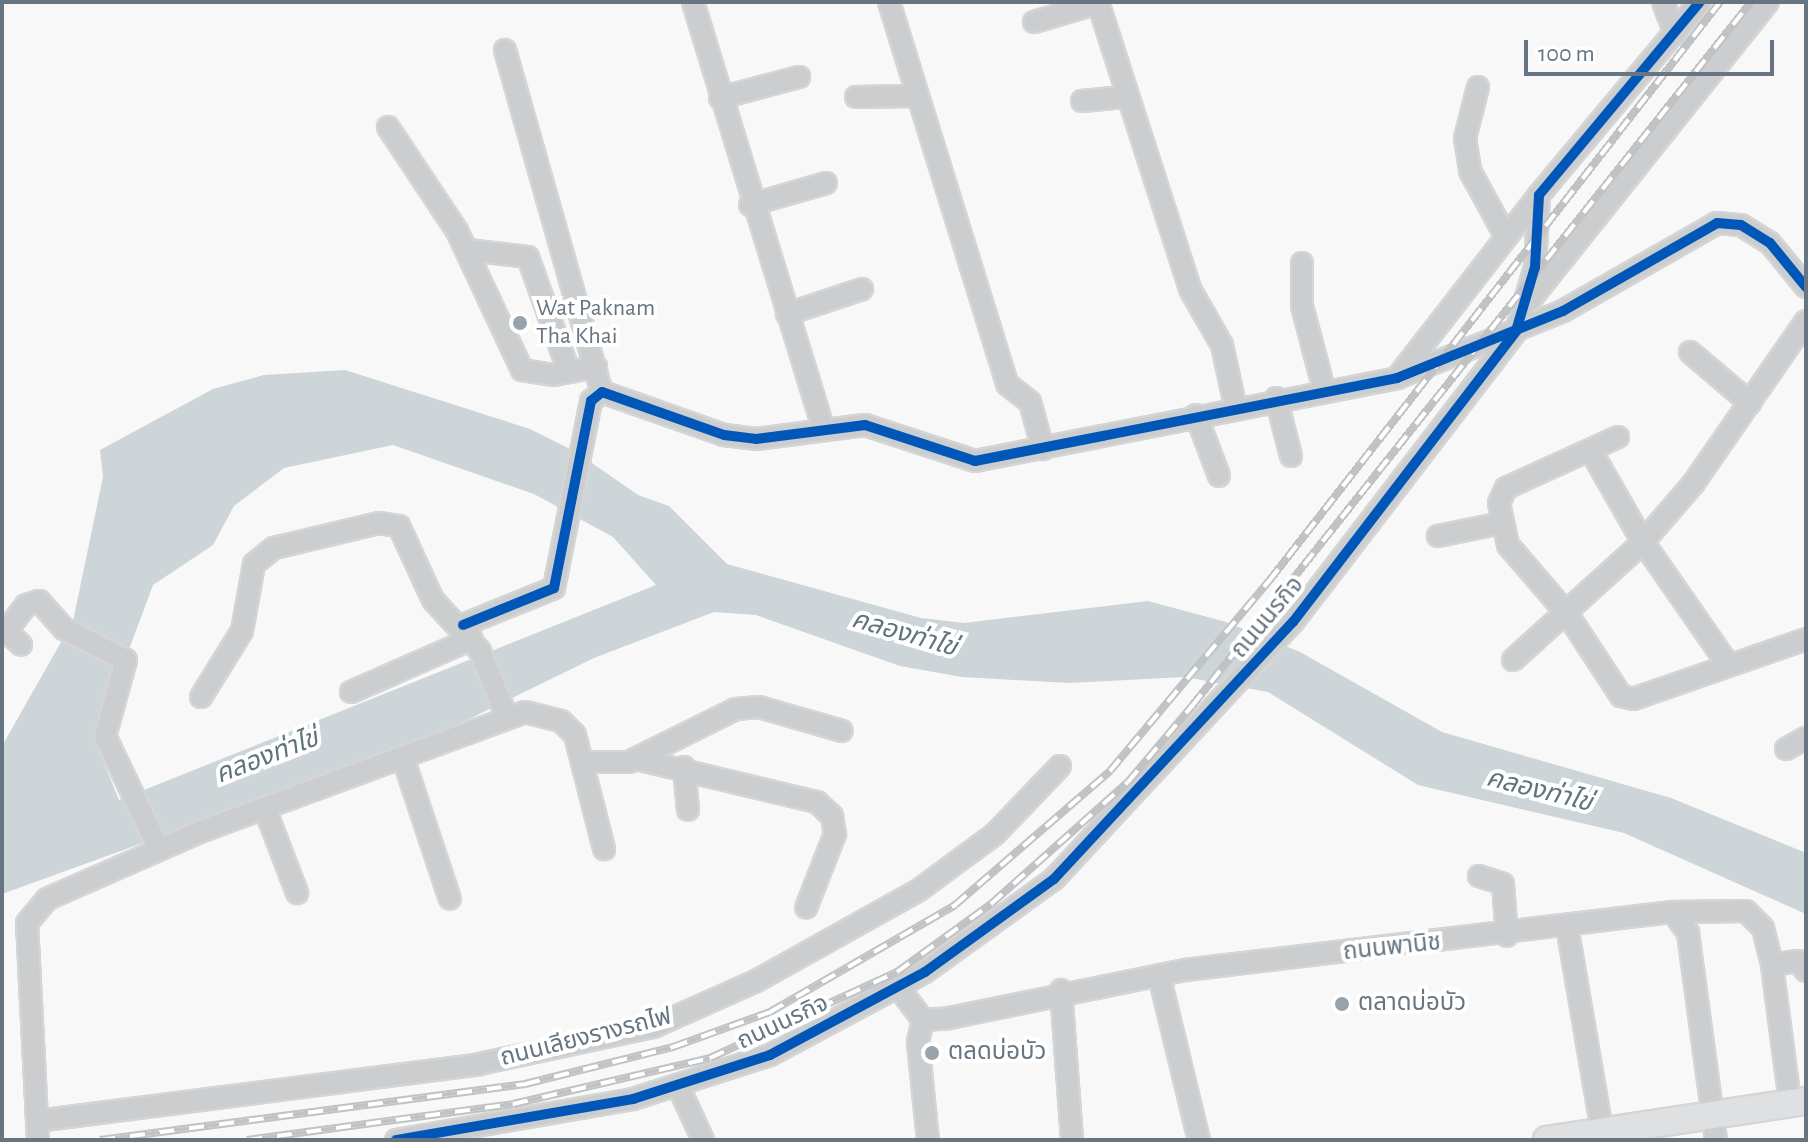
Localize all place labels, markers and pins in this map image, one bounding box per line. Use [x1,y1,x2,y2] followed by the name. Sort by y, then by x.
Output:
[536,295,655,351] place label: Wat Paknam Tha Khai
[511,314,529,332] marker: Wat Paknam Tha Khai
[1358,990,1466,1018] place label: ตลาดบ่อบัว
[1333,995,1351,1013] marker: ตลาดบ่อบัว
[948,1039,1046,1067] place label: ตลดบ่อบัว
[923,1044,941,1062] marker: ตลดบ่อบัว

